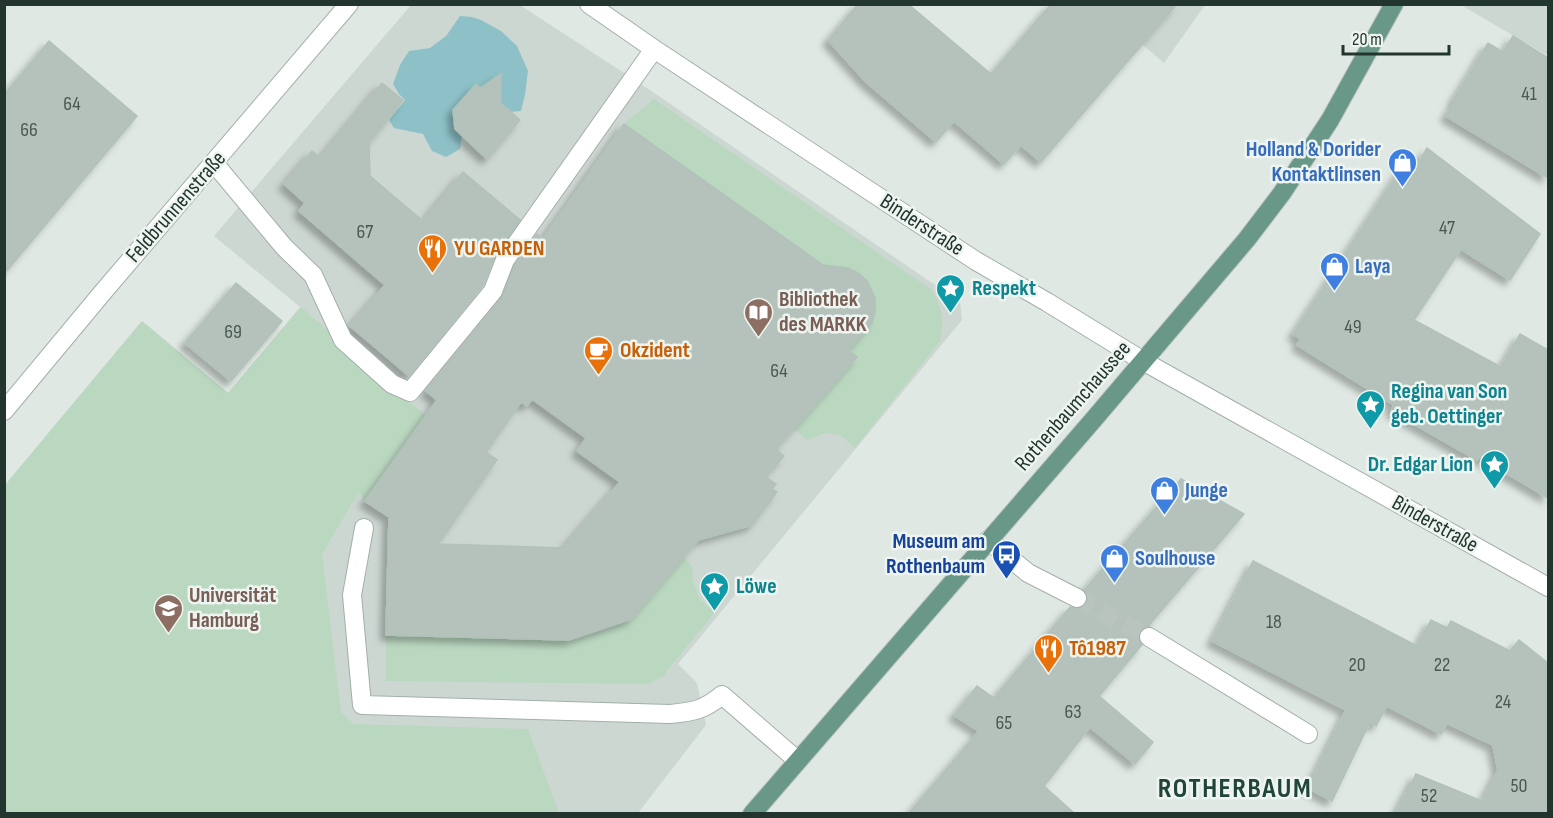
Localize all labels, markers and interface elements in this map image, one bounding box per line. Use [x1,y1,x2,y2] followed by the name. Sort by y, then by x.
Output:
[1343,18,1450,56] scale bar
[1352,29,1382,50] text: 20 m
[1521,82,1537,106] house number: 41
[63,92,81,116] house number: 64
[20,118,38,142] house number: 66
[1246,136,1381,188] place label: Holland & Dorider Kontaktlinsen
[120,146,232,268] street label: Feldbrunnenstraße
[1386,146,1418,188] shop icon: Holland & Dorider Kontaktlinsen
[875,188,969,262] street label: Binderstraße
[1439,216,1455,240] house number: 47
[357,220,373,244] house number: 67
[417,232,449,274] restaurant icon: YU GARDEN
[454,235,545,262] place label: YU GARDEN
[1318,250,1350,292] shop icon: Laya
[1355,253,1391,280] place label: Laya
[935,272,967,314] place icon: Respekt
[972,275,1036,302] place label: Respekt
[779,286,867,338] place label: Bibliothek des MARKK
[742,296,774,338] library icon: Bibliothek des MARKK
[1344,315,1362,339] house number: 49
[224,320,242,344] house number: 69
[583,334,615,376] cafe icon: Okzident
[1009,335,1137,477] street label: Rothenbaumchaussee
[620,337,690,364] place label: Okzident
[770,359,788,383] house number: 64
[1391,378,1507,430] place label: Regina van Son geb. Oettinger
[1354,388,1386,430] place icon: Regina van Son geb. Oettinger
[1478,448,1510,490] place icon: Dr. Edgar Lion
[1368,451,1473,478] place label: Dr. Edgar Lion
[1148,474,1180,516] shop icon: Junge
[1184,477,1228,504] place label: Junge
[1387,489,1483,559] street label: Binderstraße
[886,528,985,580] place label: Museum am Rothenbaum
[990,538,1022,580] bus stop icon: Museum am Rothenbaum
[1098,542,1130,584] shop icon: Soulhouse
[1135,545,1215,572] place label: Soulhouse
[699,570,731,612] place icon: Löwe
[736,573,777,600] place label: Löwe
[189,582,276,634] place label: Universität Hamburg
[152,592,184,634] school or university icon: Universität Hamburg
[1266,610,1282,634] house number: 18
[1032,632,1064,674] restaurant icon: Tô1987
[1069,635,1126,662] place label: Tô1987
[1348,653,1366,677] house number: 20
[1434,653,1450,677] house number: 22
[1495,690,1511,714] house number: 24
[1064,700,1082,724] house number: 63
[996,711,1012,735] house number: 65
[1158,772,1312,805] district label: ROTHERBAUM
[1511,774,1527,798] house number: 50
[1421,784,1437,808] house number: 52

